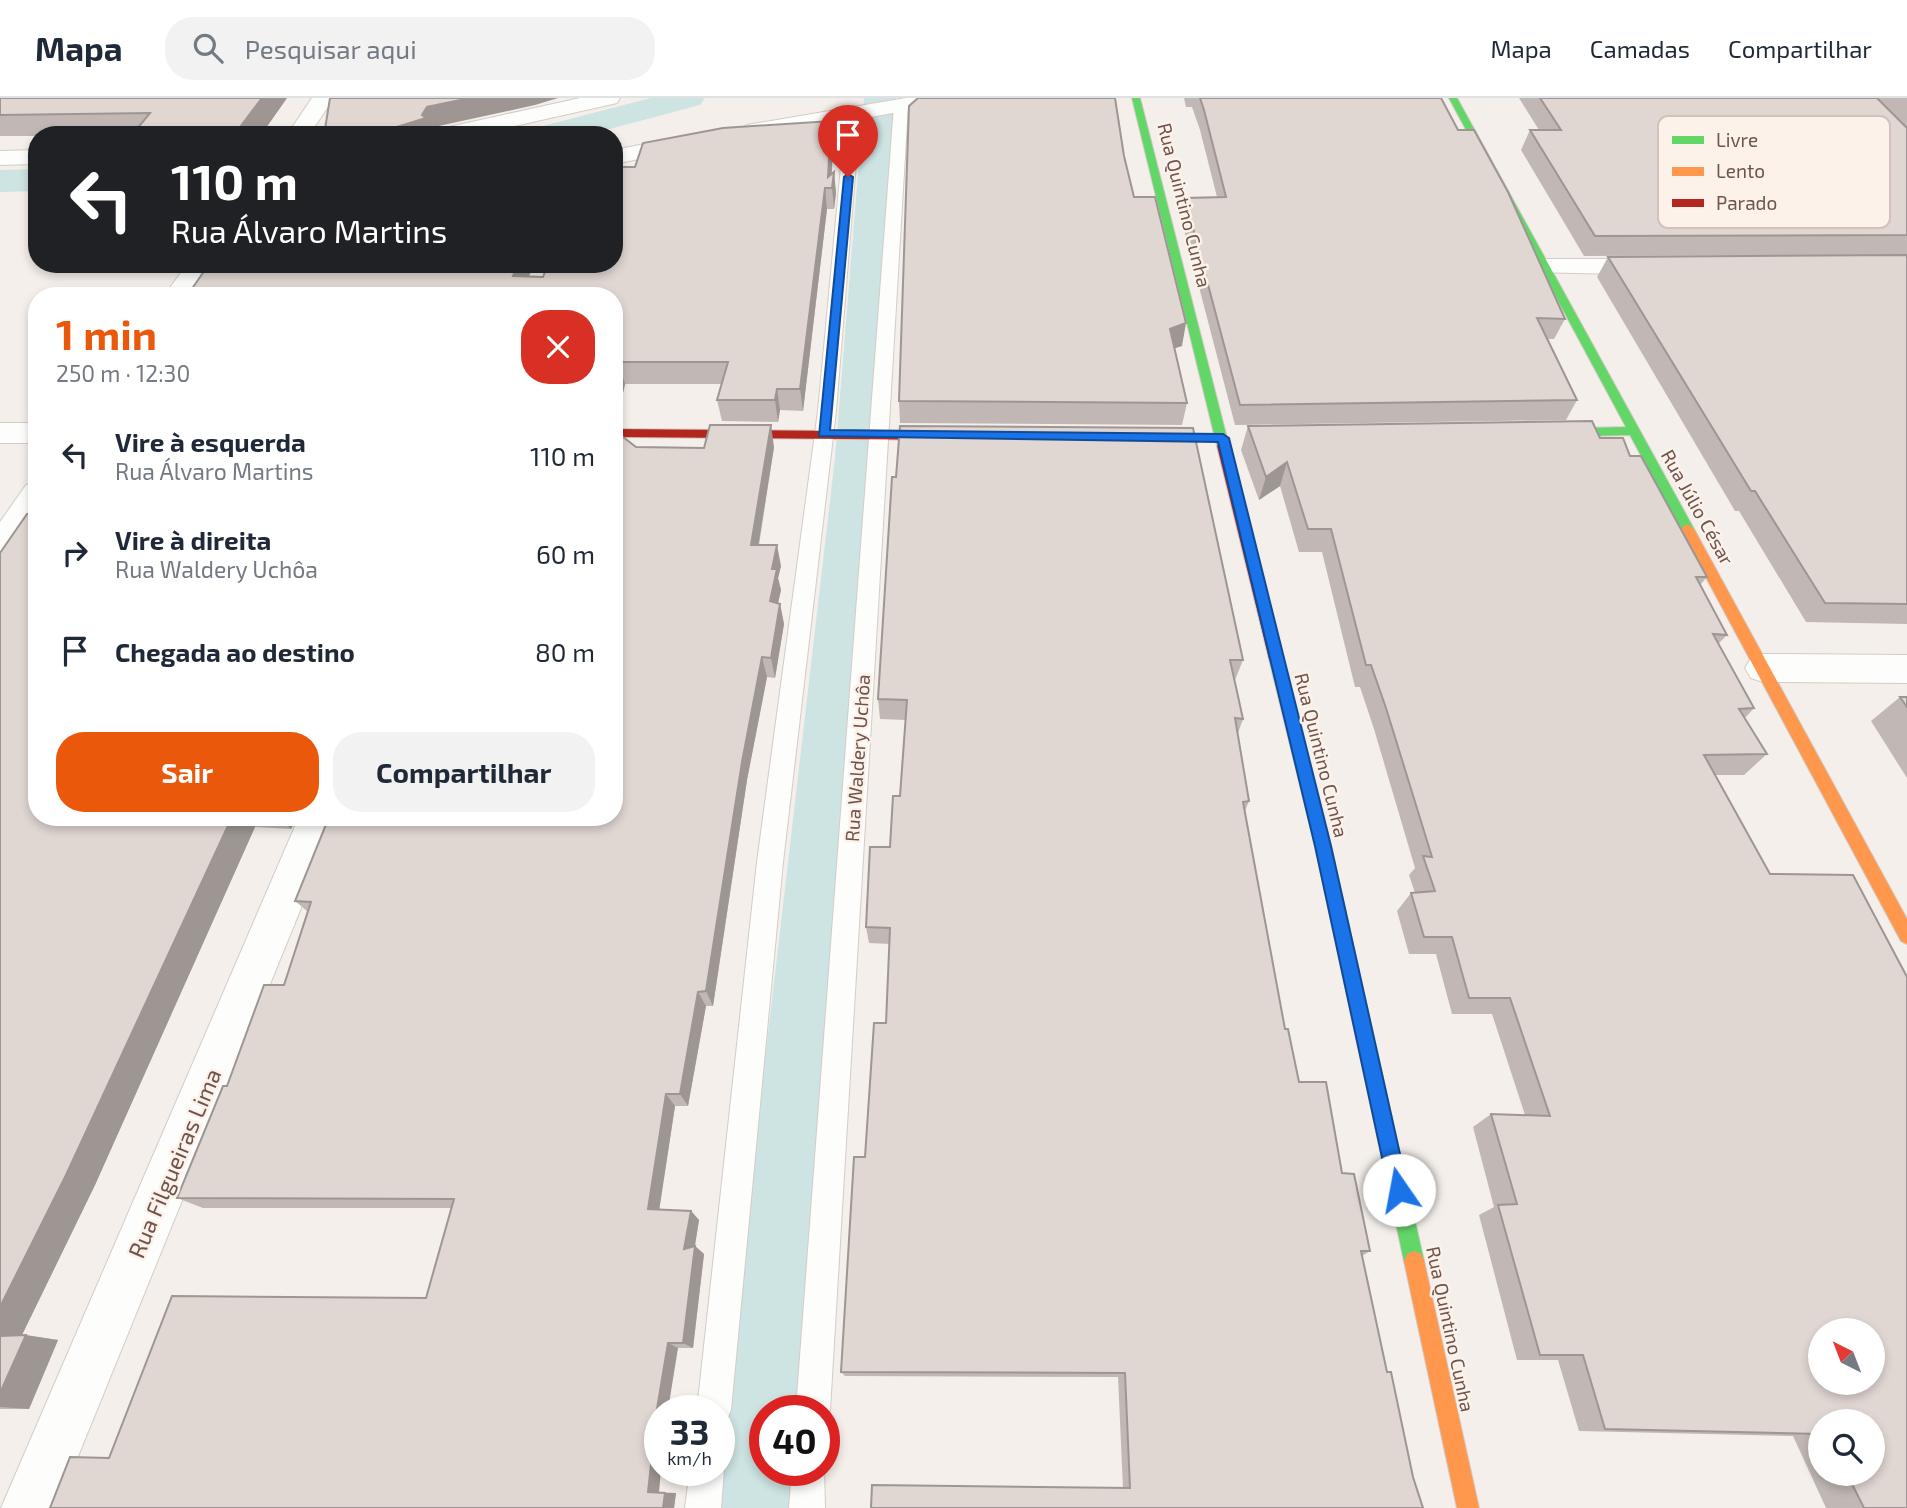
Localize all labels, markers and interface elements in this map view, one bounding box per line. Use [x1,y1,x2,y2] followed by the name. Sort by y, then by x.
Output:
[165,17,655,80] search box
[35,28,123,68] text: Mapa
[189,29,227,67] icon: search
[245,33,417,64] text: Pesquisar aqui
[1490,34,1552,63] text: Mapa
[1590,34,1690,63] text: Camadas
[1728,34,1872,63] text: Compartilhar
[818,105,878,177] pin
[829,116,867,154] icon: arrive
[1658,116,1890,228] legend
[1153,120,1217,290] street label: Rua Quintino Cunha
[1716,128,1758,151] text: Livre
[171,151,298,210] text: 110 m
[56,154,147,245] icon: left
[1716,159,1765,182] text: Lento
[1716,191,1777,214] text: Parado
[171,211,447,249] text: Rua Álvaro Martins
[56,308,157,358] text: 1 min
[521,310,595,384] button: close
[56,359,190,387] text: 250 m · 12:30
[115,426,306,457] text: Vire à esquerda
[56,436,94,474] icon: left
[530,440,595,471] text: 110 m
[1657,445,1739,569] street label: Rua Júlio César
[115,457,314,485] text: Rua Álvaro Martins
[115,524,271,555] text: Vire à direita
[56,534,94,572] icon: right
[536,538,595,569] text: 60 m
[115,555,318,583] text: Rua Waldery Uchôa
[56,632,94,670] icon: arrive
[115,636,355,667] text: Chegada ao destino
[535,636,595,667] text: 80 m
[1290,670,1354,840] street label: Rua Quintino Cunha
[840,674,874,842] street label: Rua Waldery Uchôa
[56,732,319,812] button: Sair
[333,732,595,812] button: Compartilhar
[121,1064,227,1262] street label: Rua Filgueiras Lima
[1362,1153,1436,1227] position arrow
[1422,1244,1480,1414] street label: Rua Quintino Cunha
[1808,1318,1885,1395] north arrow
[1808,1318,1885,1486] map controls
[749,1395,840,1486] speed limit sign: 40
[1808,1409,1885,1486] button: search
[670,1410,709,1452] text: 33
[667,1447,712,1469] text: km/h

